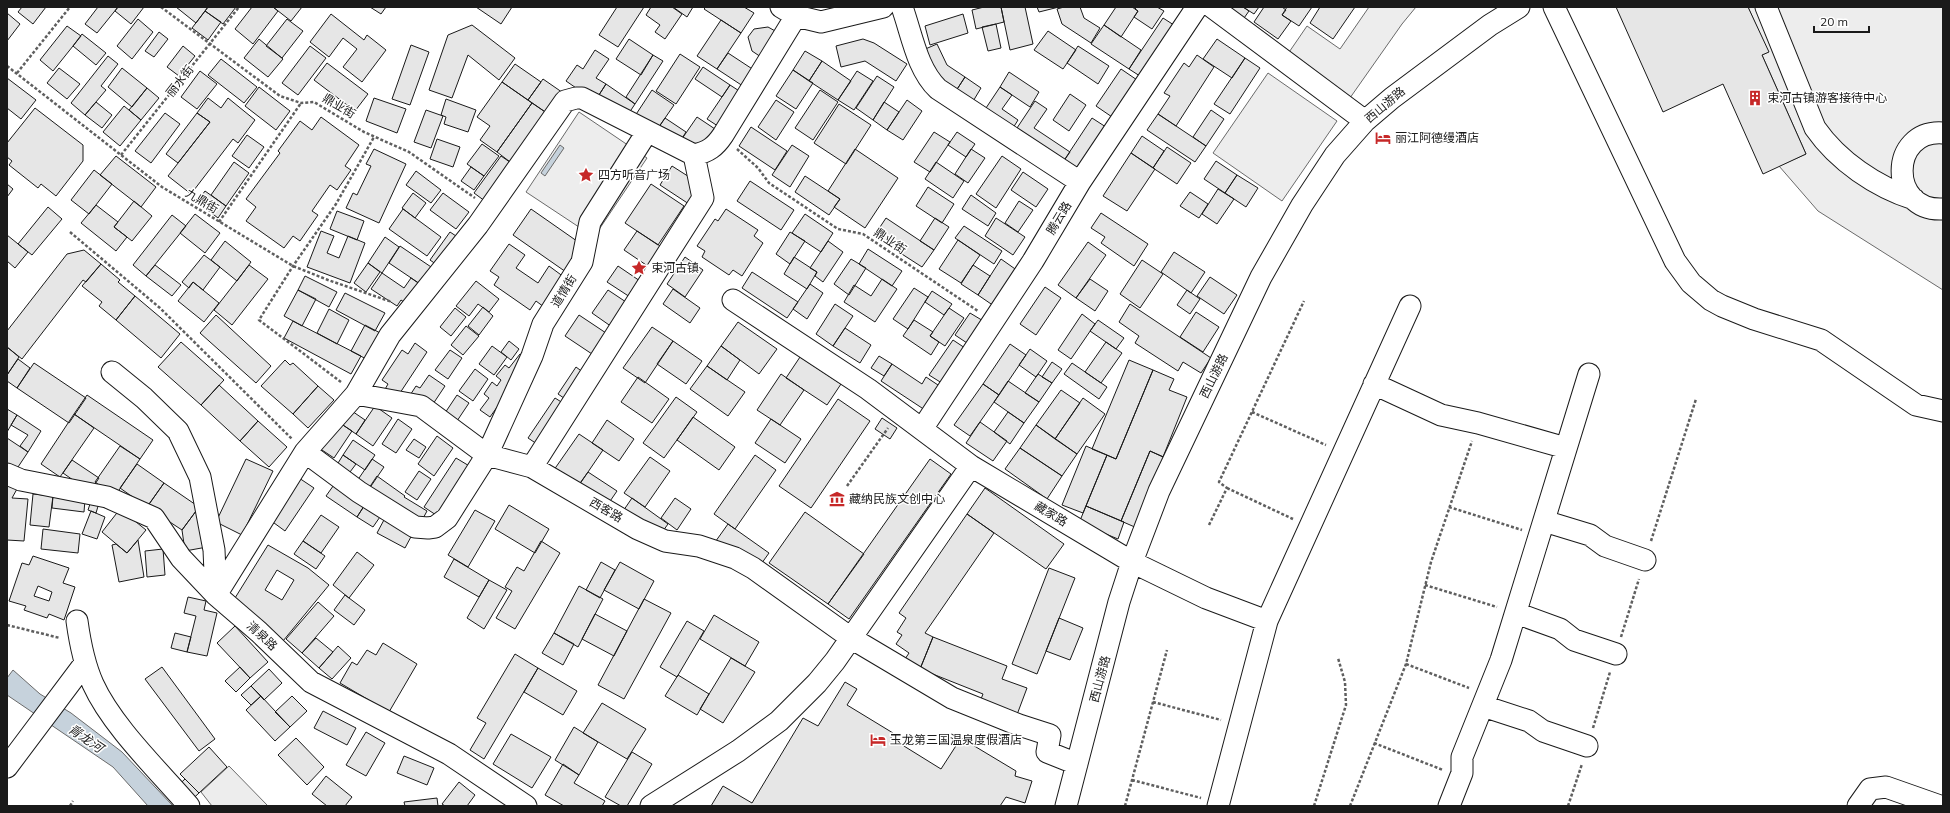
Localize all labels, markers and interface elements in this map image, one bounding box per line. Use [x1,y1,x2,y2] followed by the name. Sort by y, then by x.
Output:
[1814,8,1869,34] scale bar
[1820,14,1848,29] text: 20 m
[163,62,197,99] street label: 丽水街
[1361,83,1408,126] street label: 西山游路
[1746,89,1764,107] building icon: 束河古镇游客接待中心
[320,90,359,121] street label: 鼎业街
[1767,90,1887,105] place label: 束河古镇游客接待中心
[1374,129,1392,147] hotel icon: 丽江阿德缦酒店
[1395,130,1479,145] place label: 丽江阿德缦酒店
[577,166,595,184] place icon: 四方听音广场
[598,167,670,182] place label: 四方听音广场
[183,185,222,216] street label: 九鼎街
[1043,198,1074,237] street label: 腾云路
[871,224,909,257] street label: 鼎业街
[630,259,648,277] place icon: 束河古镇
[651,260,699,275] place label: 束河古镇
[548,271,579,310] street label: 道情街
[1196,351,1231,401] street label: 西山游路
[828,490,846,508] museum icon: 藏纳民族文创中心
[849,491,945,506] place label: 藏纳民族文创中心
[587,494,626,525] street label: 西客路
[1032,498,1071,529] street label: 藏家路
[244,618,281,653] street label: 清泉路
[1086,654,1113,704] street label: 西山游路
[65,720,109,757] water label: 青龙河
[869,731,887,749] hotel icon: 玉龙第三国温泉度假酒店
[890,732,1022,747] place label: 玉龙第三国温泉度假酒店

